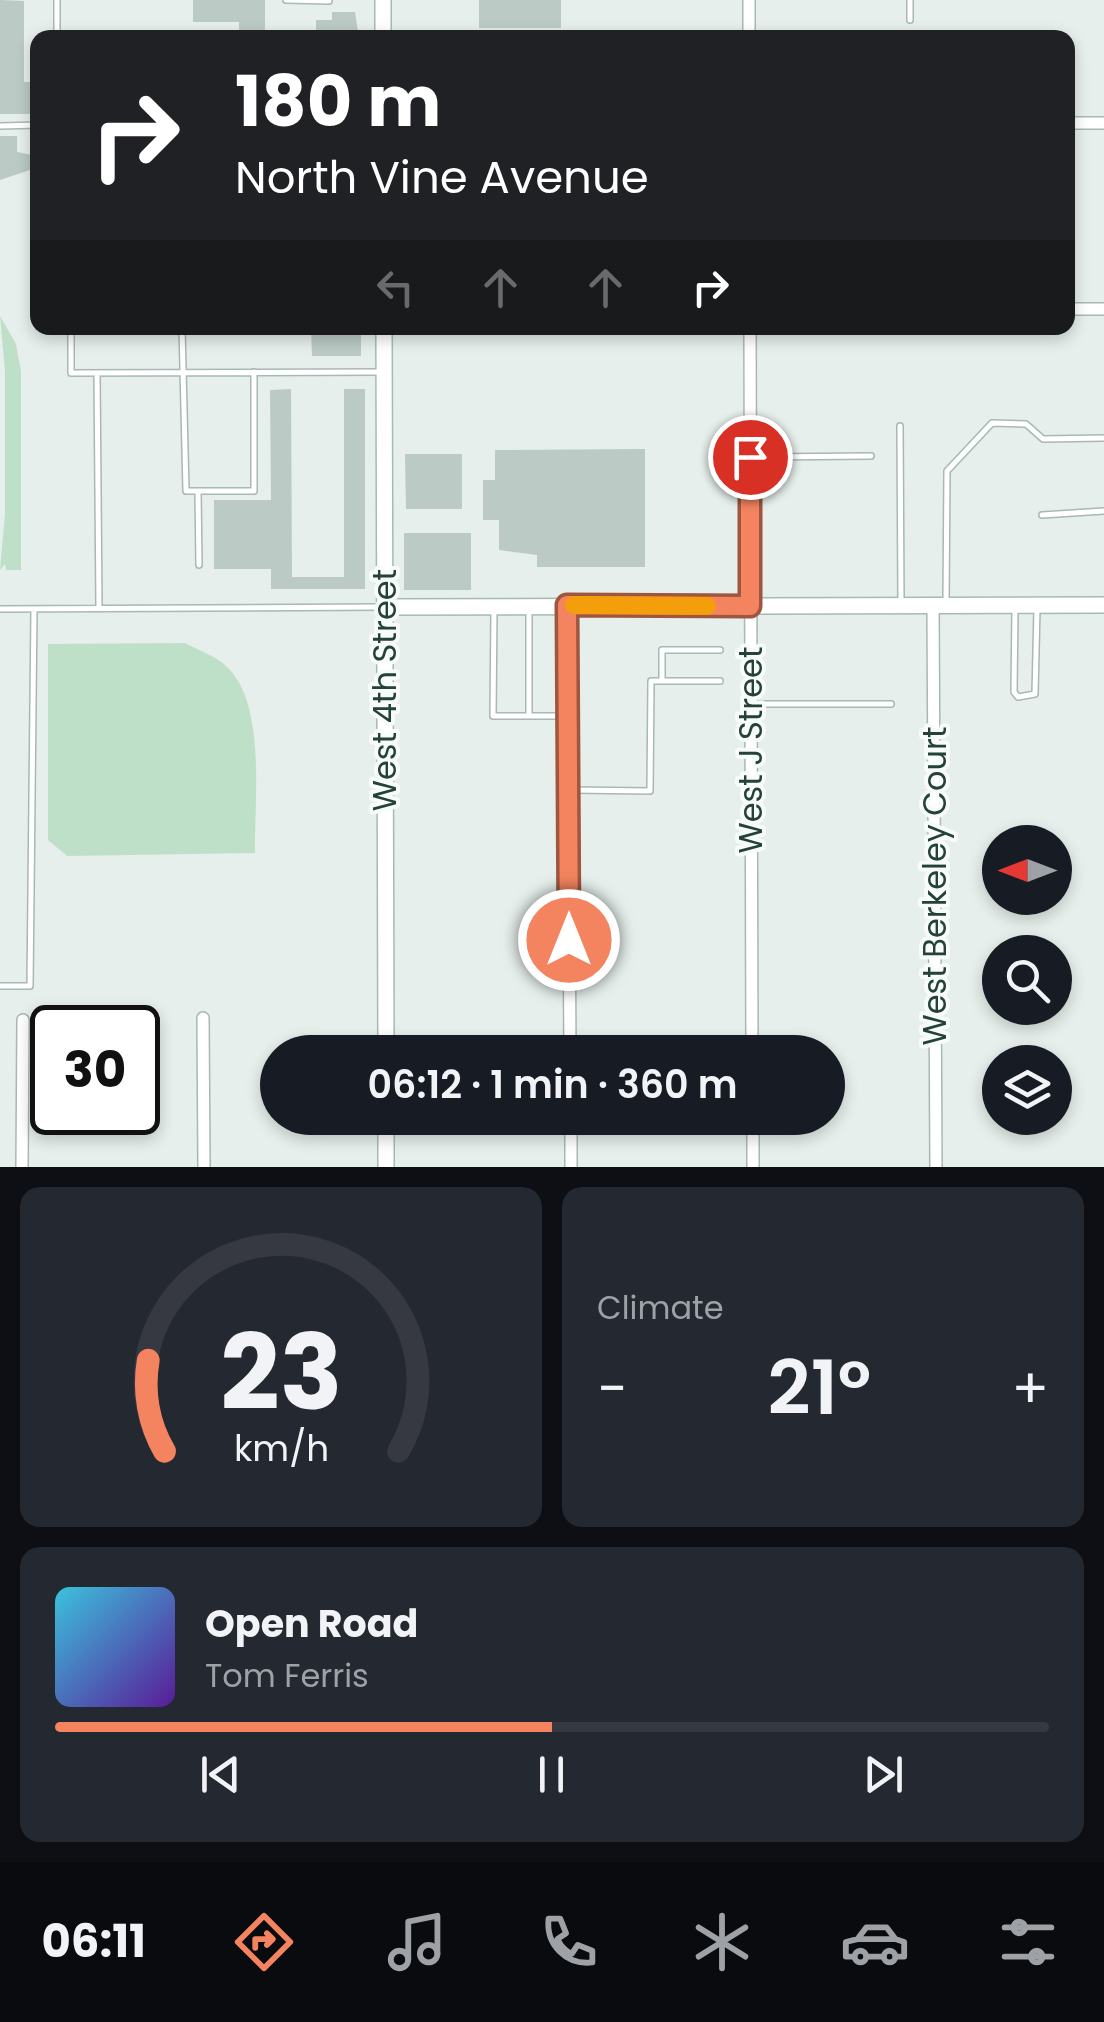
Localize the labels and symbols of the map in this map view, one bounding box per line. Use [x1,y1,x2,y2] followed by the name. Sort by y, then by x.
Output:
[708,415,793,500] pin
[362,569,407,811] street label: West 4th Street
[728,646,773,854] street label: West J Street
[912,726,957,1046] street label: West Berkeley Court
[982,825,1072,915] north arrow
[517,888,621,992] position arrow
[30,1005,160,1135] speed limit sign: 30

